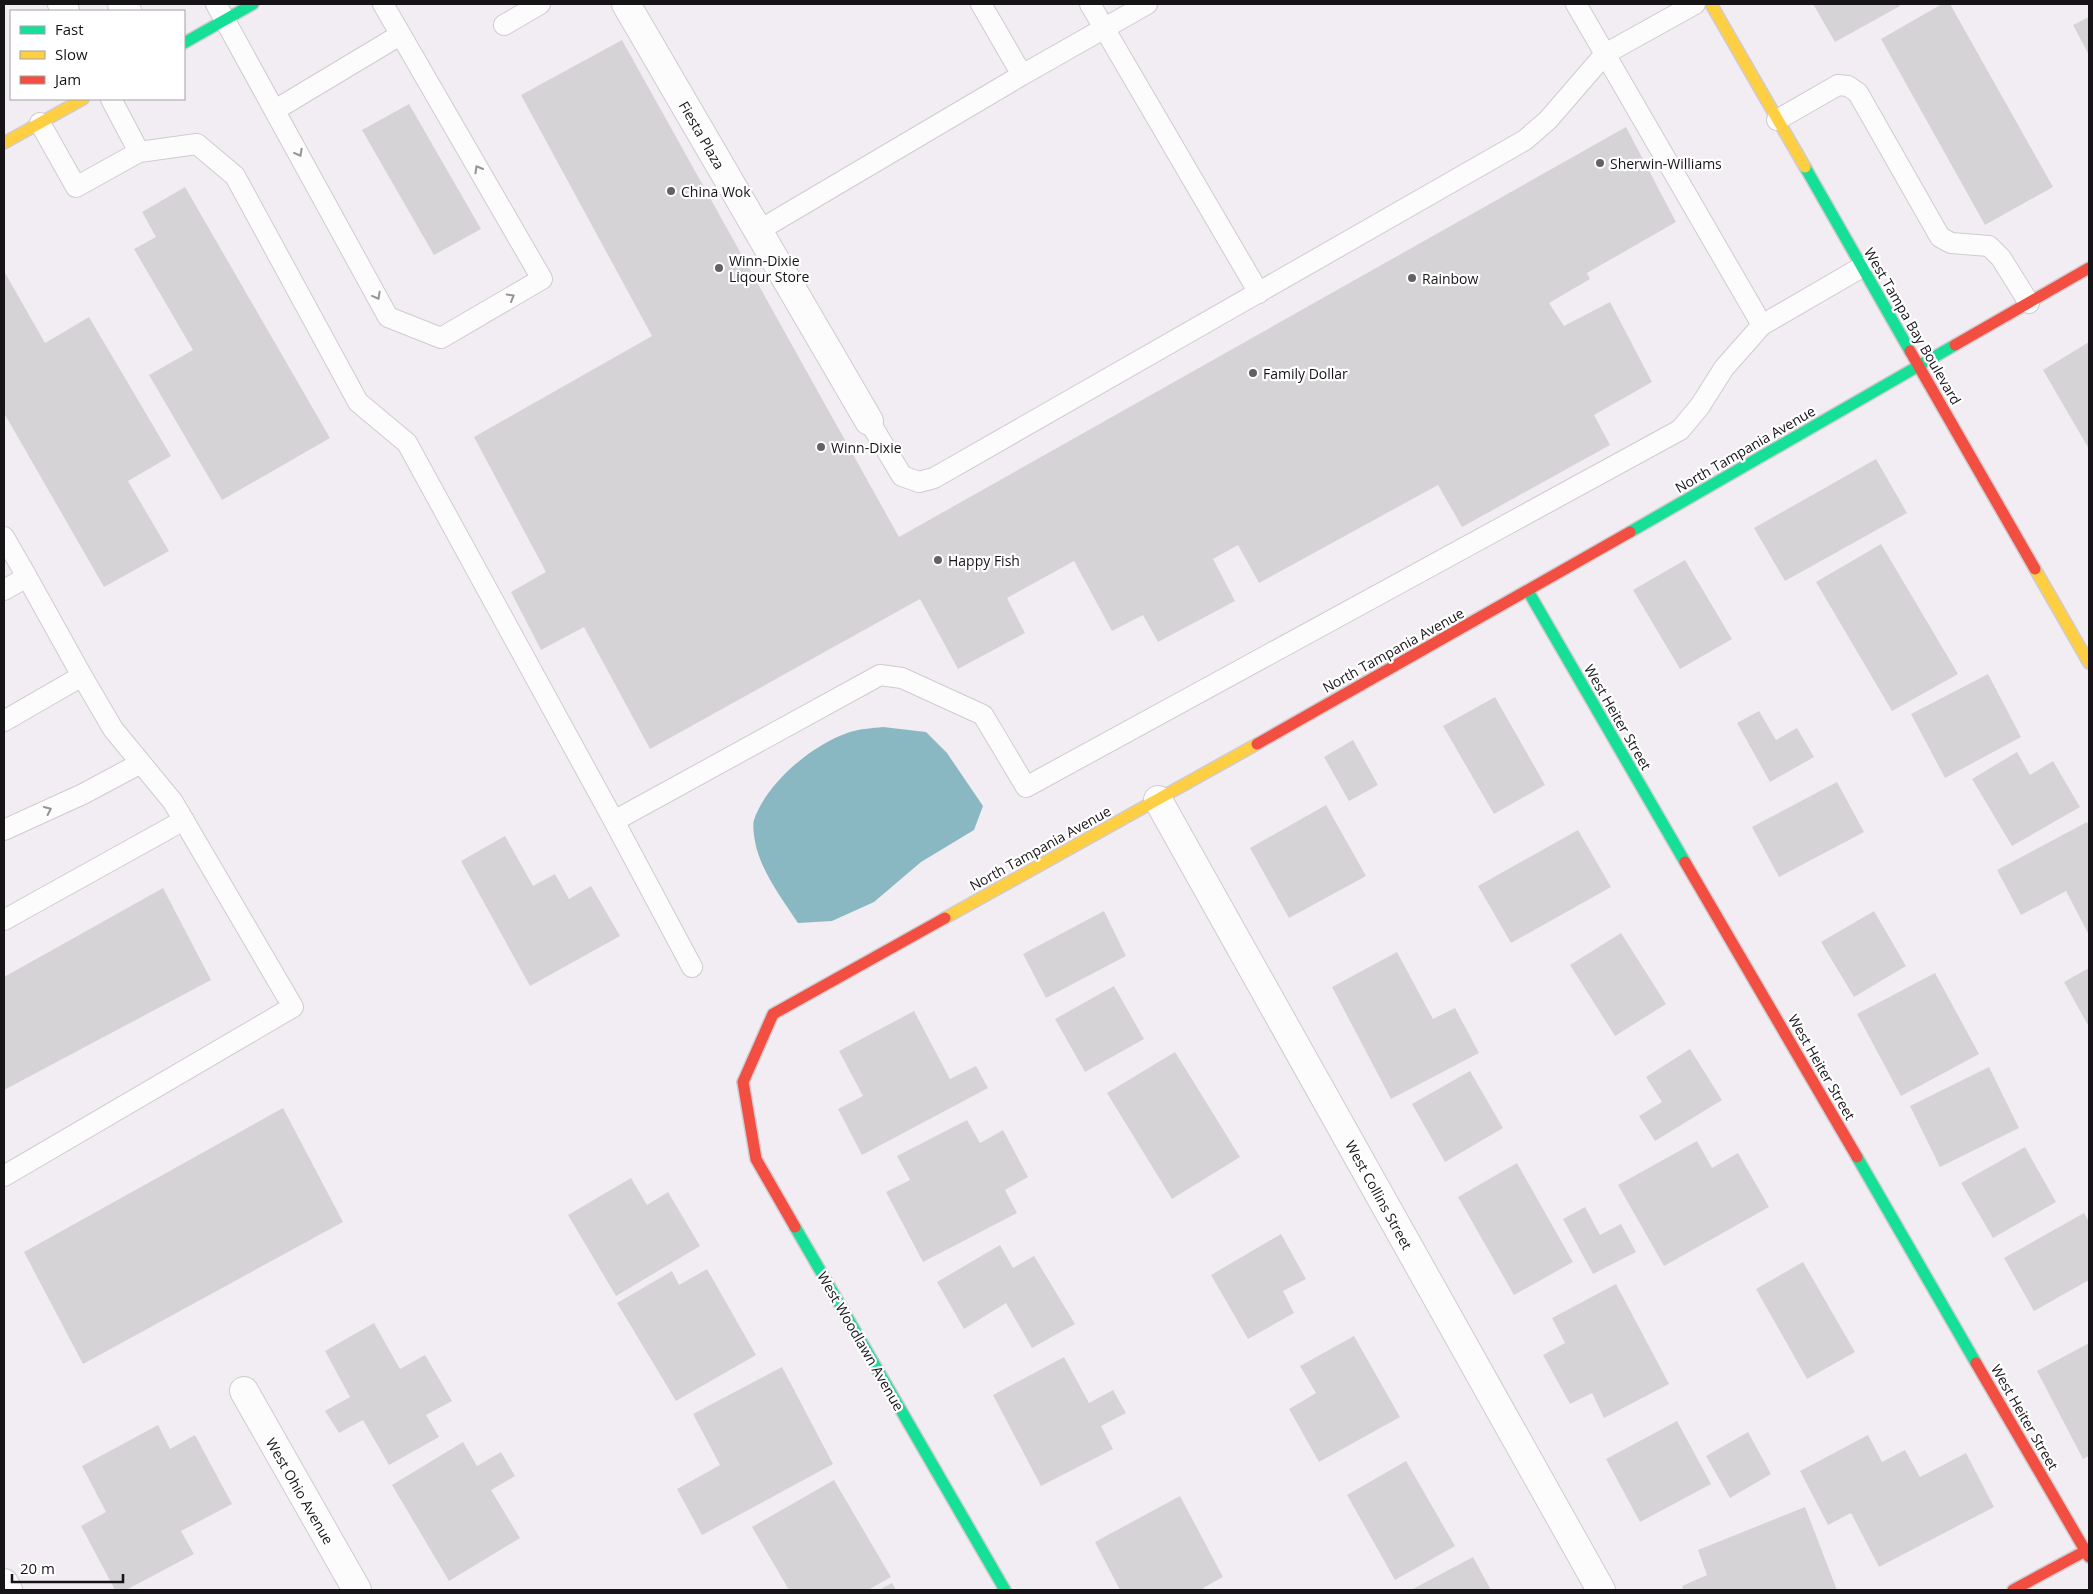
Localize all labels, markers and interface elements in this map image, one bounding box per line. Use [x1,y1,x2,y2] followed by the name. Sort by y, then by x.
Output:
[10,10,185,100] legend
[55,19,84,39] text: Fast
[55,44,88,64] text: Slow
[53,69,81,89] text: Jam
[675,97,729,173] street label: Fiesta Plaza
[292,148,302,157] one-way arrow
[1610,154,1722,173] place label: Sherwin-Williams
[1594,157,1606,169] marker: Sherwin-Williams
[474,166,484,175] one-way arrow
[681,182,751,201] place label: China Wok
[665,185,677,197] marker: China Wok
[1860,244,1966,408] street label: West Tampa Bay Boulevard
[729,251,810,286] place label: Winn-Dixie Liqour Store
[713,262,725,274] marker: Winn-Dixie Liqour Store
[1422,269,1479,288] place label: Rainbow
[1406,272,1418,284] marker: Rainbow
[370,290,380,299] one-way arrow
[506,294,515,304] one-way arrow
[1263,364,1348,383] place label: Family Dollar
[1247,367,1259,379] marker: Family Dollar
[1671,401,1819,497] street label: North Tampania Avenue
[831,438,902,457] place label: Winn-Dixie
[815,441,827,453] marker: Winn-Dixie
[948,551,1020,570] place label: Happy Fish
[932,554,944,566] marker: Happy Fish
[1319,603,1467,697] street label: North Tampania Avenue
[1580,661,1656,773] street label: West Heiter Street
[966,801,1114,895] street label: North Tampania Avenue
[43,806,52,816] one-way arrow
[1784,1011,1860,1123] street label: West Heiter Street
[1341,1137,1417,1253] street label: West Collins Street
[813,1268,909,1414] street label: West Woodlawn Avenue
[1987,1361,2063,1473] street label: West Heiter Street
[262,1434,338,1548] street label: West Ohio Avenue
[12,1552,124,1584] scale bar
[20,1558,55,1578] text: 20 m

